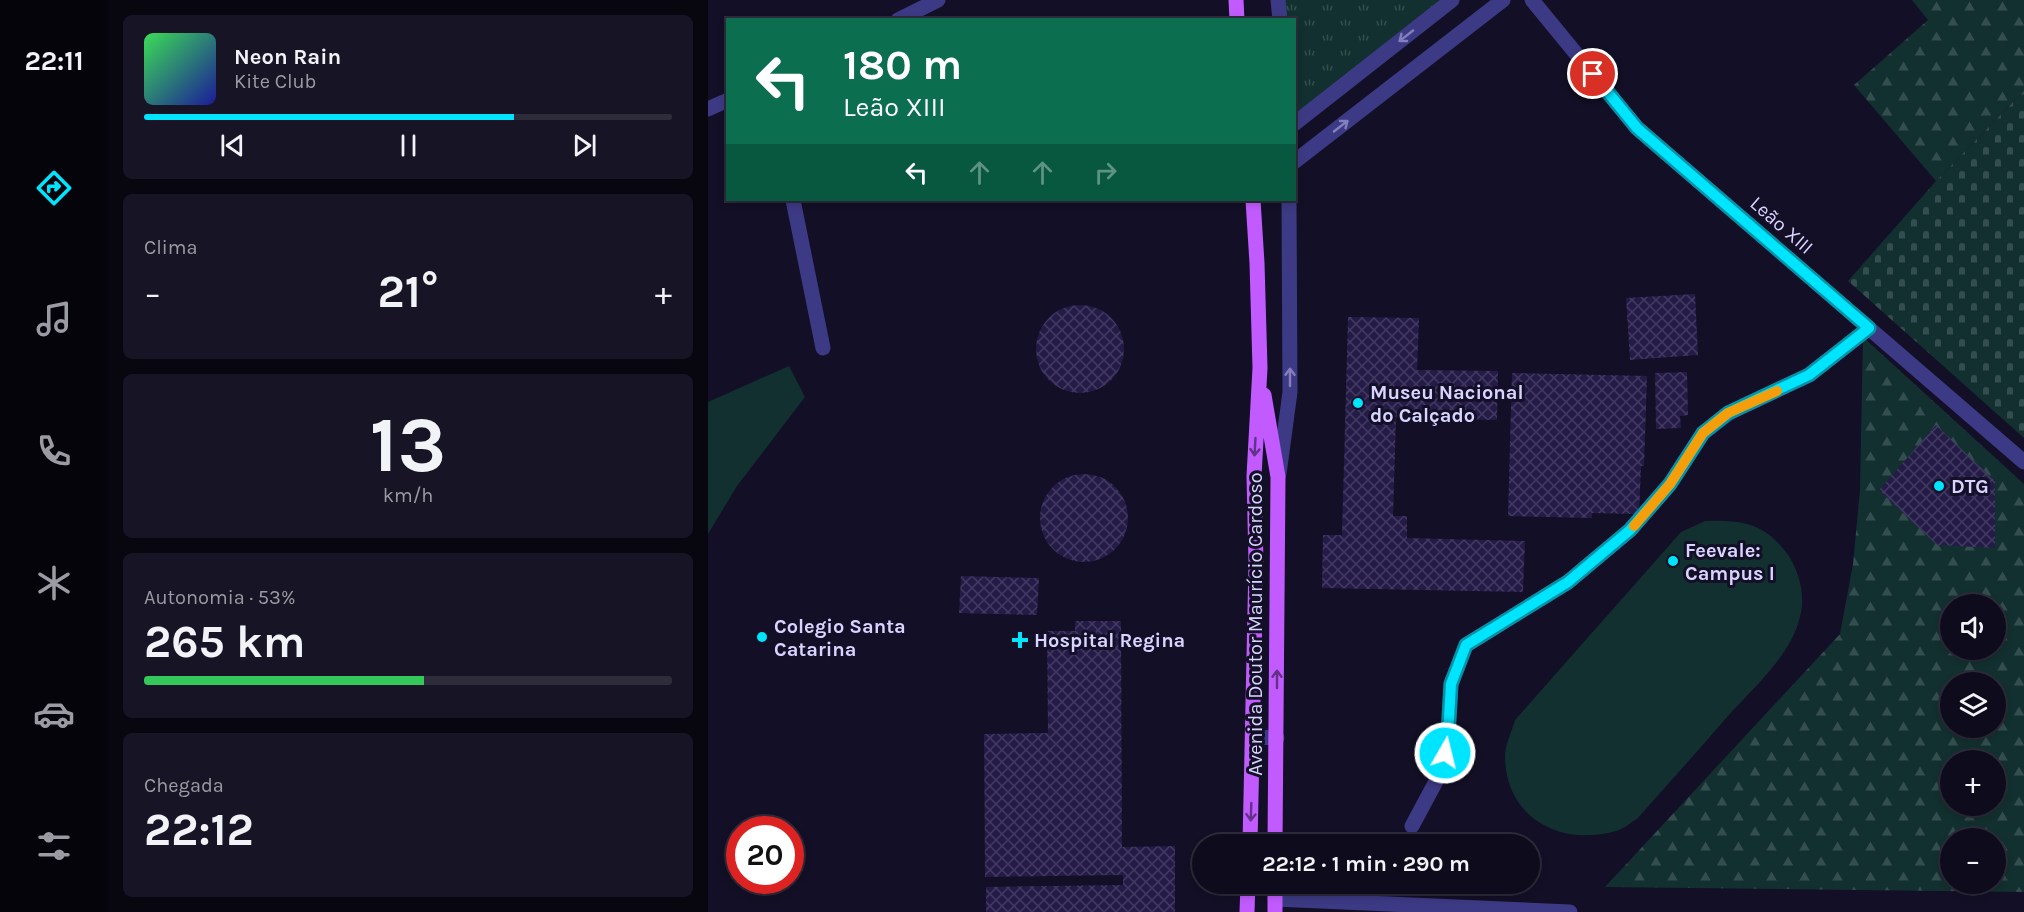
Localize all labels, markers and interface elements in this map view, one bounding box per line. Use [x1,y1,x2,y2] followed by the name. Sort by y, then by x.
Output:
[1398,30,1414,43] one-way arrow
[843,40,962,90] text: 180 m
[744,42,822,120] icon: left
[234,44,341,70] text: Neon Rain
[24,45,84,77] text: 22:11
[1567,48,1618,99] pin
[1576,57,1609,90] icon: arrive
[234,70,316,93] text: Kite Club
[843,91,946,123] text: Leão XIII
[1332,119,1348,132] one-way arrow
[216,129,249,162] icon: previous
[392,129,425,162] icon: pause
[568,129,601,162] icon: next
[900,156,933,189] icon: left
[963,156,996,189] icon: ahead
[1026,156,1059,189] icon: ahead
[1089,156,1122,189] icon: right
[33,167,75,209] icon: directions
[1745,192,1818,259] street label: Leão XIII
[144,236,198,259] text: Clima
[378,266,438,318] text: 21°
[144,274,161,312] text: −
[655,274,672,312] text: +
[33,298,75,340] icon: music
[1284,368,1296,388] one-way arrow
[1370,381,1524,427] place label: Museu Nacional do Calçado
[1351,396,1365,410] marker: Museu Nacional do Calçado
[370,399,446,491] text: 13
[33,430,75,472] icon: phone
[1250,437,1261,457] one-way arrow
[1244,472,1267,776] street label: Avenida Doutor Maurício Cardoso
[1951,475,1989,498] place label: DTG
[1932,479,1946,493] marker: DTG
[383,484,433,507] text: km/h
[1685,539,1775,585] place label: Feevale: Campus I
[1666,554,1680,568] marker: Feevale: Campus I
[33,562,75,604] icon: climate
[144,586,295,609] text: Autonomia · 53%
[1940,594,2006,894] map controls
[1940,594,2006,660] button: sound
[774,615,906,661] place label: Colegio Santa Catarina
[144,616,305,668] text: 265 km
[1034,629,1185,652] place label: Hospital Regina
[755,630,769,644] marker: Colegio Santa Catarina
[1011,631,1029,649] marker: Hospital Regina
[1271,670,1283,690] one-way arrow
[1940,672,2006,738] button: layers
[33,693,75,735] icon: car
[1413,721,1477,785] position arrow
[1940,750,2006,816] button: +
[144,774,224,797] text: Chegada
[1245,801,1256,821] one-way arrow
[144,804,254,856] text: 22:12
[726,816,804,894] speed limit sign: 20
[33,825,75,867] icon: filters
[1940,828,2006,894] button: −
[1262,851,1470,877] text: 22:12 · 1 min · 290 m

